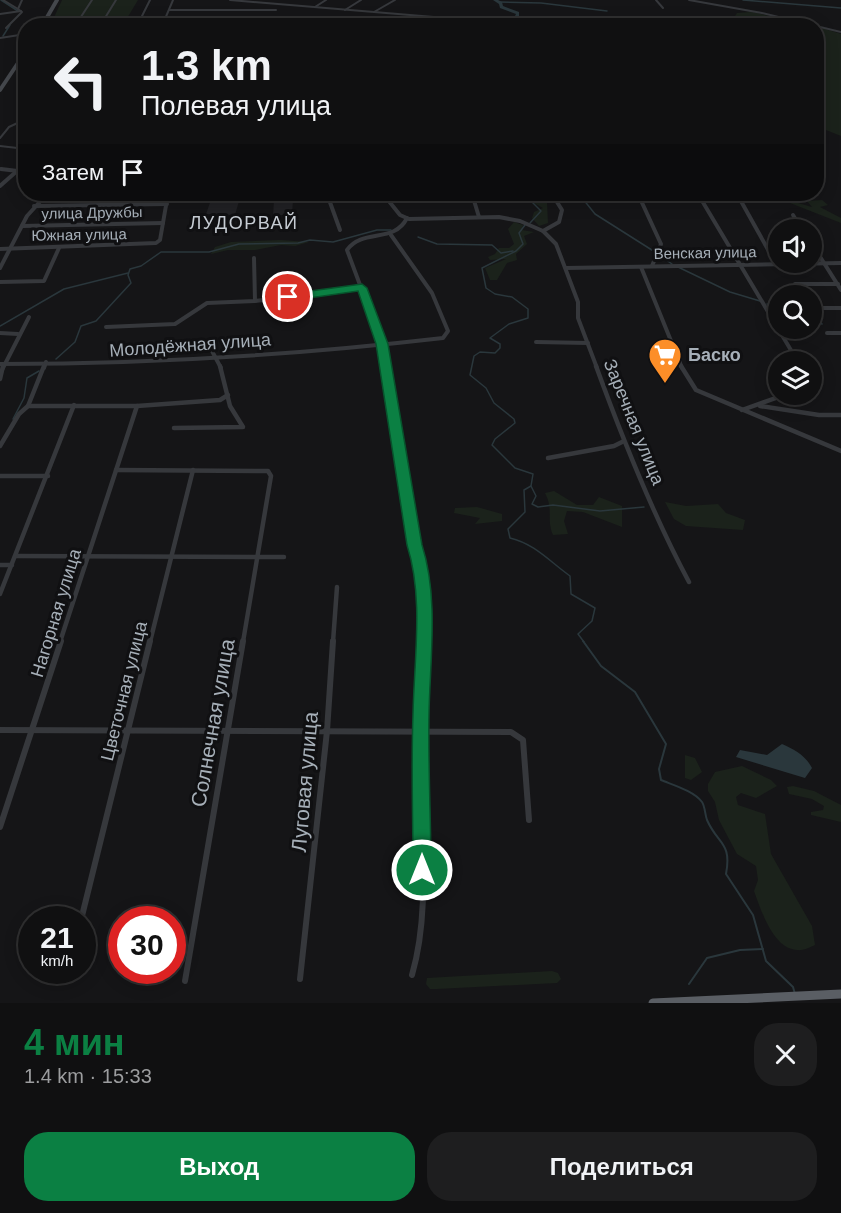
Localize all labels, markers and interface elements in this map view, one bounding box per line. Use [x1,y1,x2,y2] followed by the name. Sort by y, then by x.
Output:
[42,42,120,120] icon: left
[141,42,272,89] text: 1.3 km
[141,91,331,121] text: Полевая улица
[116,156,149,189] icon: arrive
[42,160,104,185] text: Затем
[41,203,143,222] street label: улица Дружбы
[190,212,299,233] district label: ЛУДОРВАЙ
[768,219,822,405] map controls
[768,219,822,273] button: sound
[31,225,127,244] street label: Южная улица
[653,243,757,262] street label: Венская улица
[262,271,313,322] pin
[271,280,304,313] icon: arrive
[768,285,822,339] button: search
[109,329,272,361] street label: Молодёжная улица
[647,337,683,384] supermarket icon: Баско
[688,345,741,365] place label: Баско
[768,351,822,405] button: layers
[600,356,669,489] street label: Заречная улица
[27,545,85,680] street label: Нагорная улица
[97,618,151,763] street label: Цветочная улица
[186,637,239,809] street label: Солнечная улица
[287,710,322,853] street label: Луговая улица
[390,838,454,902] position arrow
[108,906,186,984] speed limit sign: 30
[40,921,74,954] text: 21
[41,952,73,969] text: km/h
[24,1022,125,1063] text: 4 мин
[754,1023,817,1086] button: close
[24,1065,152,1087] text: 1.4 km · 15:33
[24,1132,415,1201] button: Выход
[427,1132,817,1201] button: Поделиться

